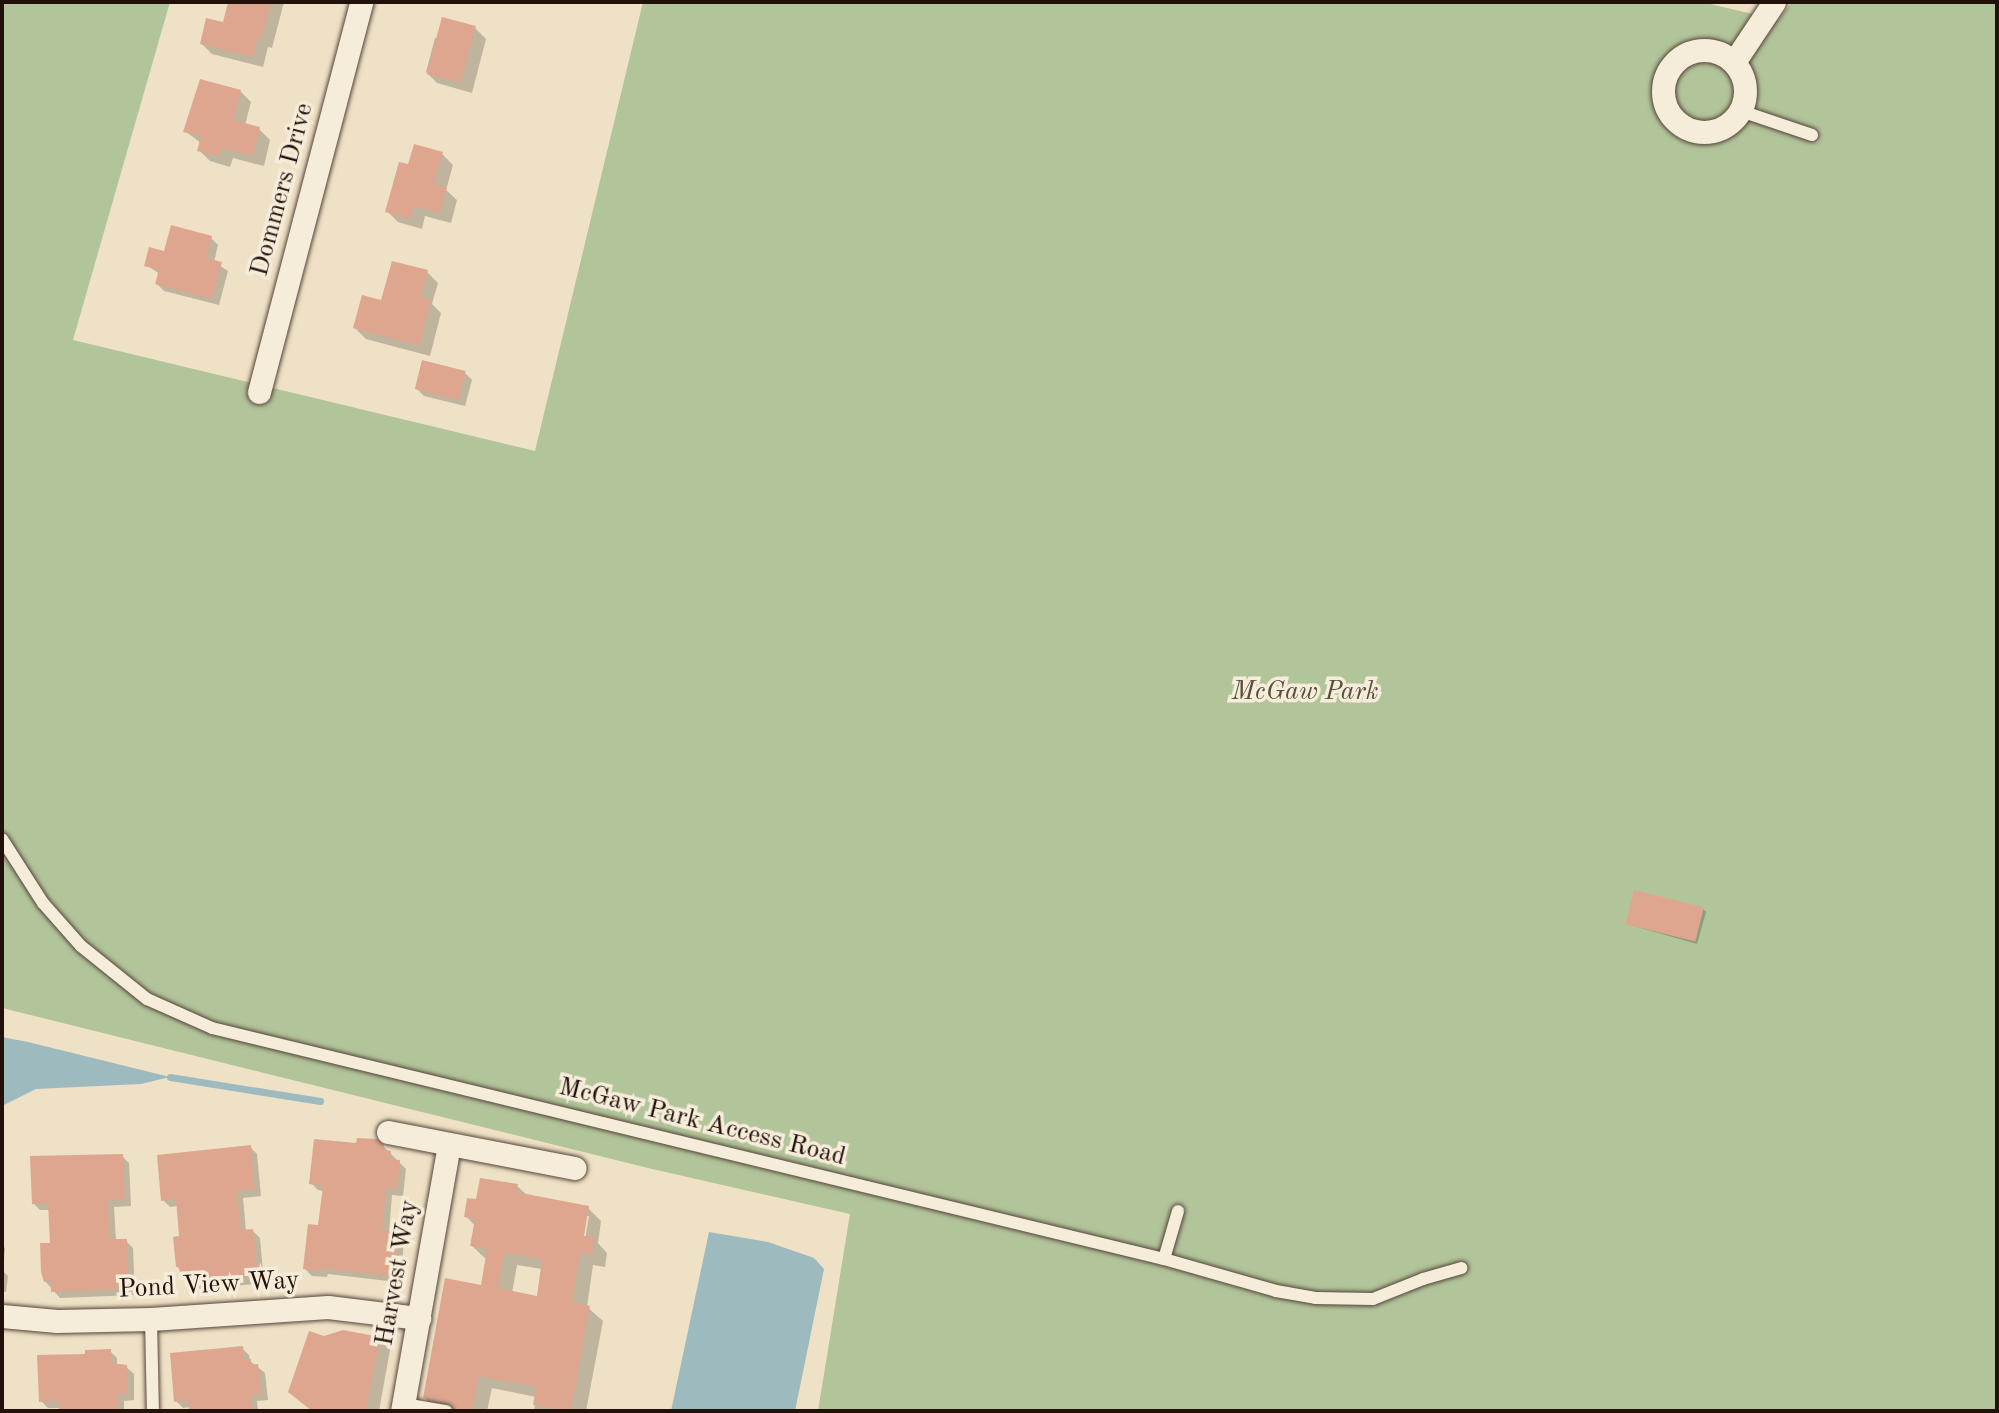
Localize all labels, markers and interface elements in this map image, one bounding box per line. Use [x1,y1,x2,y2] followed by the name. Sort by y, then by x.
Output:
[245,100,321,280] street label: Dommers Drive
[1231,677,1379,709] park label: McGaw Park
[555,1072,849,1174] street label: McGaw Park Access Road
[370,1197,426,1349] street label: Harvest Way
[118,1266,300,1306] street label: Pond View Way

